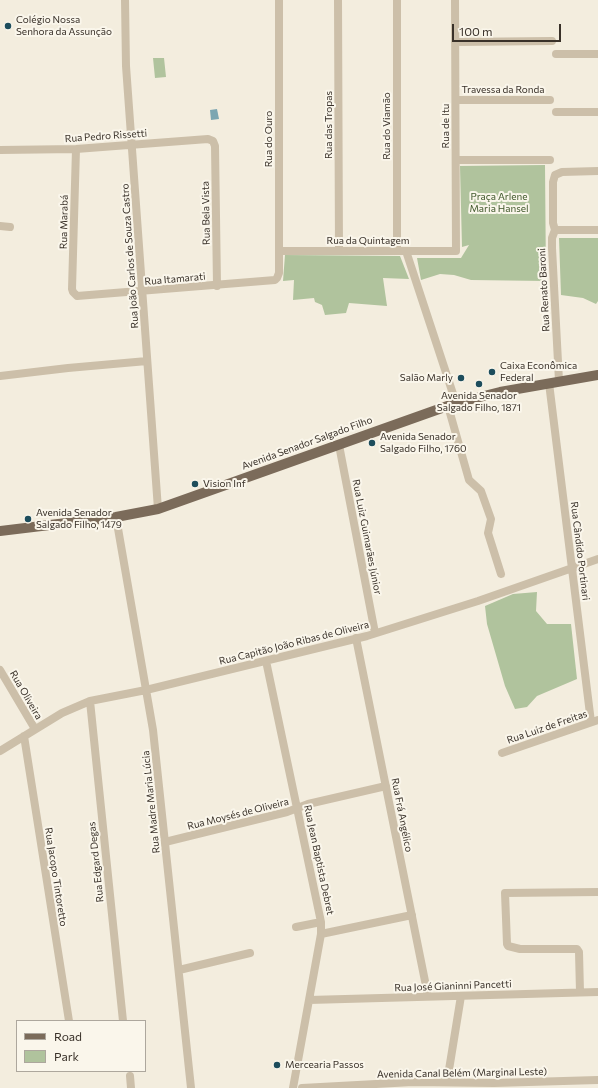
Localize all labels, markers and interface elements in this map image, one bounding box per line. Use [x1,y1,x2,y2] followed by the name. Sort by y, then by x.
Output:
[16,14,112,38] place label: Colégio Nossa Senhora da Assunção
[454,16,563,42] scale bar
[3,21,13,31] marker: Colégio Nossa Senhora da Assunção
[459,24,493,38] text: 100 m
[461,84,545,96] street label: Travessa da Ronda
[323,91,335,159] street label: Rua das Tropas
[381,92,393,160] street label: Rua do Viamão
[440,104,452,148] street label: Rua de Itu
[263,111,275,167] street label: Rua do Ouro
[64,127,148,145] street label: Rua Pedro Rissetti
[199,181,213,245] street label: Rua Bela Vista
[119,183,141,329] street label: Rua João Carlos de Souza Castro
[469,191,529,214] park label: Praça Arlene Maria Hansel
[58,195,70,249] street label: Rua Marabá
[326,235,410,247] street label: Rua da Quintagem
[536,248,552,332] street label: Rua Renato Baroni
[144,270,206,288] street label: Rua Itamarati
[500,360,577,384] place label: Caixa Econômica Federal
[487,367,497,377] marker: Caixa Econômica Federal
[400,372,453,384] place label: Salão Marly
[456,373,466,383] marker: Salão Marly
[474,379,484,389] marker: Avenida Senador Salgado Filho, 1871
[437,390,521,414] place label: Avenida Senador Salgado Filho, 1871
[240,414,374,472] street label: Avenida Senador Salgado Filho
[380,431,467,454] place label: Avenida Senador Salgado Filho, 1760
[367,438,377,448] marker: Avenida Senador Salgado Filho, 1760
[203,478,246,490] place label: Vision Inf
[350,478,384,596] street label: Rua Luiz Guimarães Júnior
[190,479,200,489] marker: Vision Inf
[568,501,592,601] street label: Rua Cândido Portinari
[36,507,122,530] place label: Avenida Senador Salgado Filho, 1479
[23,514,33,524] marker: Avenida Senador Salgado Filho, 1479
[218,619,370,667] street label: Rua Capitão João Ribas de Oliveira
[7,668,45,722] street label: Rua Oliveira
[505,708,589,746] street label: Rua Luiz de Freitas
[140,750,162,854] street label: Rua Madre Maria Lúcia
[389,777,415,853] street label: Rua Frá Angélico
[186,796,290,832] street label: Rua Moysés de Oliveira
[301,804,337,916] street label: Rua Jean Baptista Debret
[86,821,106,903] street label: Rua Edgard Degas
[42,827,70,927] street label: Rua Jacopo Tintoretto
[394,978,512,994] street label: Rua José Gianinni Pancetti
[16,1020,146,1072] legend
[54,1029,82,1043] text: Road
[54,1049,79,1063] text: Park
[285,1059,364,1071] place label: Mercearia Passos
[272,1060,282,1070] marker: Mercearia Passos
[377,1066,547,1080] street label: Avenida Canal Belém (Marginal Leste)

